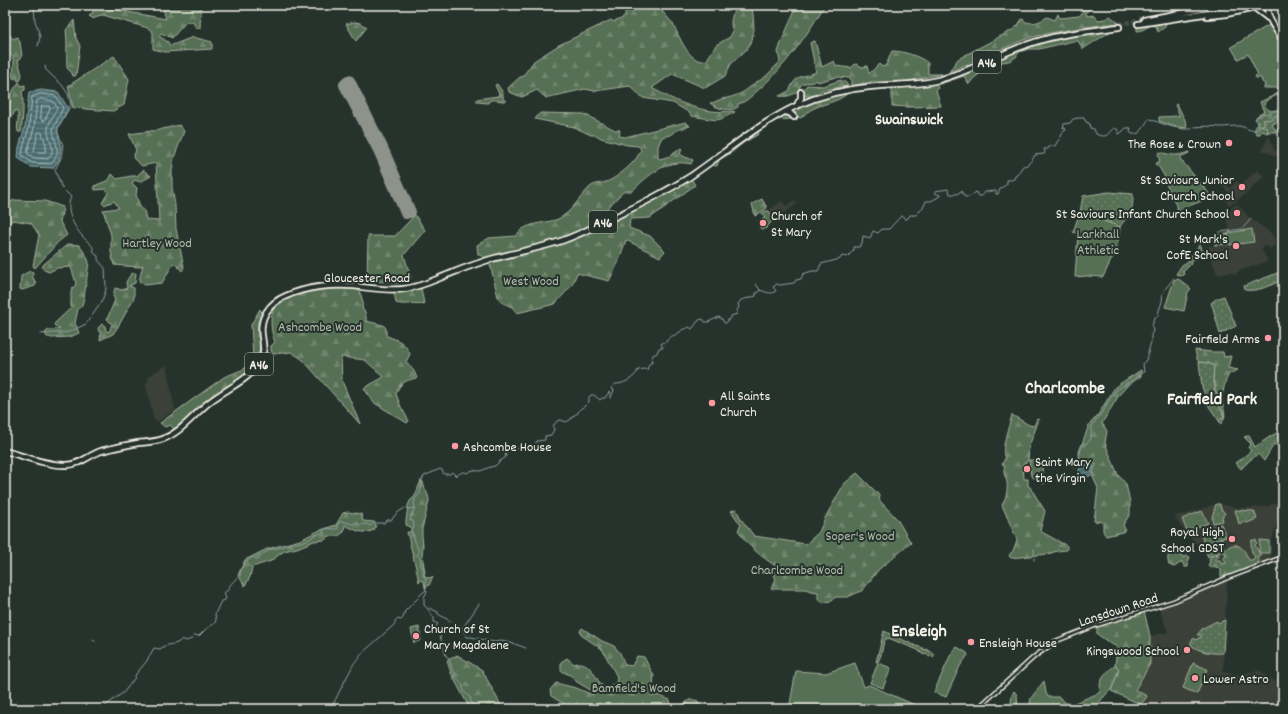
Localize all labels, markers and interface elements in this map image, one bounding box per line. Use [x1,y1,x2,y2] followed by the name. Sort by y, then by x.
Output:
[973,51,1001,73] road number: A46
[875,109,944,132] district label: Swainswick
[1128,135,1221,155] place label: The Rose & Crown
[1224,138,1234,148] marker: The Rose & Crown
[1140,171,1235,207] place label: St Saviours Junior Church School
[1237,182,1247,192] marker: St Saviours Junior Church School
[1056,205,1230,225] place label: St Saviours Infant Church School
[771,207,823,243] place label: Church of St Mary
[1232,208,1242,218] marker: St Saviours Infant Church School
[589,211,617,233] road number: A46
[758,218,768,228] marker: Church of St Mary
[1077,225,1120,261] park label: Larkhall Athletic
[1166,230,1229,266] place label: St Mark's CofE School
[122,234,192,254] park label: Hartley Wood
[1231,241,1241,251] marker: St Mark's CofE School
[324,269,410,289] street label: Gloucester Road
[503,272,559,292] park label: West Wood
[278,318,362,338] park label: Ashcombe Wood
[1185,330,1260,350] place label: Fairfield Arms
[1263,333,1273,343] marker: Fairfield Arms
[245,353,273,375] road number: A46
[1025,377,1105,402] district label: Charlcombe
[720,387,770,423] place label: All Saints Church
[1167,388,1258,413] district label: Fairfield Park
[707,398,717,408] marker: All Saints Church
[463,438,551,458] place label: Ashcombe House
[450,441,460,451] marker: Ashcombe House
[1035,453,1091,489] place label: Saint Mary the Virgin
[1022,464,1032,474] marker: Saint Mary the Virgin
[1161,523,1224,559] place label: Royal High School GDST
[825,527,895,547] park label: Soper's Wood
[1227,534,1237,544] marker: Royal High School GDST
[751,561,843,581] park label: Charlcombe Wood
[1076,589,1161,633] street label: Lansdown Road
[424,620,509,656] place label: Church of St Mary Magdalene
[891,620,947,645] district label: Ensleigh
[411,631,421,641] marker: Church of St Mary Magdalene
[979,634,1057,654] place label: Ensleigh House
[966,637,976,647] marker: Ensleigh House
[1086,642,1180,662] place label: Kingswood School
[1182,645,1192,655] marker: Kingswood School
[1203,670,1269,690] place label: Lower Astro
[1190,673,1200,683] marker: Lower Astro
[592,679,676,699] park label: Bamfield's Wood

